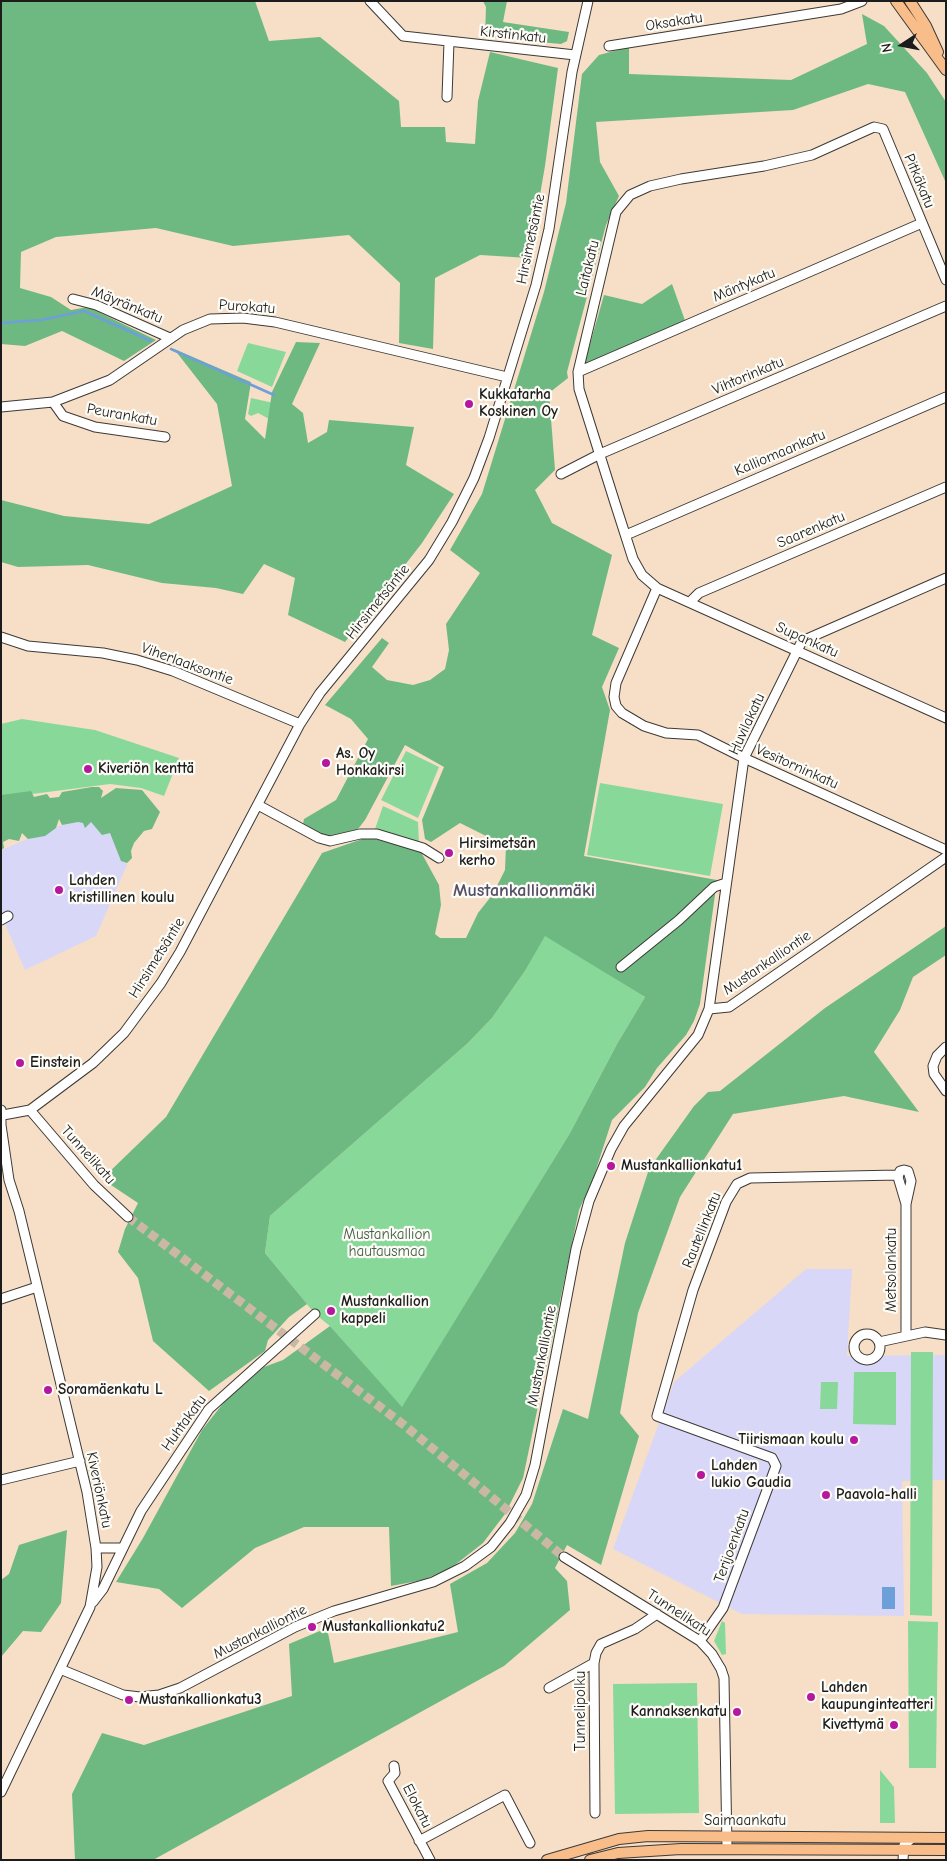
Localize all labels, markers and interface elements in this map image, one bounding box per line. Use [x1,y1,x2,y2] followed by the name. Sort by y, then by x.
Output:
[644,9,704,35] street label: Oksakatu
[877,20,927,70] north arrow
[479,23,547,47] street label: Kirstinkatu
[878,42,896,54] text: N
[899,151,939,211] street label: Pitkäkatu
[513,192,549,286] street label: Hirsimetsäntie
[572,238,604,298] street label: Laitakatu
[710,264,778,306] street label: Mäntykatu
[89,283,165,327] street label: Mäyränkatu
[218,296,276,318] street label: Purokatu
[710,353,786,399] street label: Vihtorinkatu
[479,386,558,421] place label: Kukkatarha Koskinen Oy
[463,398,475,410] marker: Kukkatarha Koskinen Oy
[85,400,159,430] street label: Peurankatu
[732,426,828,480] street label: Kalliomaankatu
[774,508,848,552] street label: Saarenkatu
[342,561,414,643] street label: Hirsimetsäntie
[773,618,841,662] street label: Supankatu
[139,639,235,689] street label: Viherlaaksontie
[725,690,769,758] street label: Huvilakatu
[753,741,841,793] street label: Vesitorninkatu
[336,745,404,780] place label: As. Oy Honkakirsi
[320,757,332,769] marker: As. Oy Honkakirsi
[98,760,194,778] place label: Kiveriön kenttä
[82,763,94,775] marker: Kiveriön kenttä
[459,835,536,870] place label: Hirsimetsän kerho
[443,847,455,859] marker: Hirsimetsän kerho
[69,872,175,907] place label: Lahden kristillinen koulu
[453,880,595,902] district label: Mustankallionmäki
[53,884,65,896] marker: Lahden kristillinen koulu
[125,914,189,1002] street label: Hirsimetsäntie
[719,927,815,999] street label: Mustankalliontie
[30,1054,81,1072] place label: Einstein
[14,1057,26,1069] marker: Einstein
[57,1122,119,1188] street label: Tunnelikatu
[621,1157,742,1175] place label: Mustankallionkatu1
[605,1160,617,1172] marker: Mustankallionkatu1
[679,1189,725,1271] street label: Rautellinkatu
[343,1226,431,1261] park label: Mustankallion hautausmaa
[883,1228,901,1312] street label: Metsolankatu
[341,1293,429,1328] place label: Mustankallion kappeli
[523,1304,561,1408] street label: Mustankalliontie
[325,1305,337,1317] marker: Mustankallion kappeli
[58,1381,163,1399] place label: Soramäenkatu L
[42,1384,54,1396] marker: Soramäenkatu L
[158,1392,210,1454] street label: Huhtakatu
[738,1431,844,1449] place label: Tiirismaan koulu
[848,1434,860,1446] marker: Tiirismaan koulu
[82,1450,116,1530] street label: Kiveriönkatu
[711,1457,791,1492] place label: Lahden lukio Gaudia
[695,1469,707,1481] marker: Lahden lukio Gaudia
[836,1486,917,1504] place label: Paavola-halli
[820,1489,832,1501] marker: Paavola-halli
[710,1507,754,1585] street label: Terijoenkatu
[644,1586,714,1640] street label: Tunnelikatu
[210,1601,310,1663] street label: Mustankalliontie
[322,1618,445,1636] place label: Mustankallionkatu2
[306,1621,318,1633] marker: Mustankallionkatu2
[572,1671,590,1751] street label: Tunnelipolku
[821,1679,933,1714] place label: Lahden kaupunginteatteri
[139,1691,262,1709] place label: Mustankallionkatu3
[805,1691,817,1703] marker: Lahden kaupunginteatteri
[123,1694,135,1706] marker: Mustankallionkatu3
[630,1703,727,1721] place label: Kannaksenkatu
[731,1706,743,1718] marker: Kannaksenkatu
[822,1716,884,1734] place label: Kivettymä
[888,1719,900,1731] marker: Kivettymä
[398,1781,436,1831] street label: Elokatu
[704,1812,786,1830] street label: Saimaankatu

